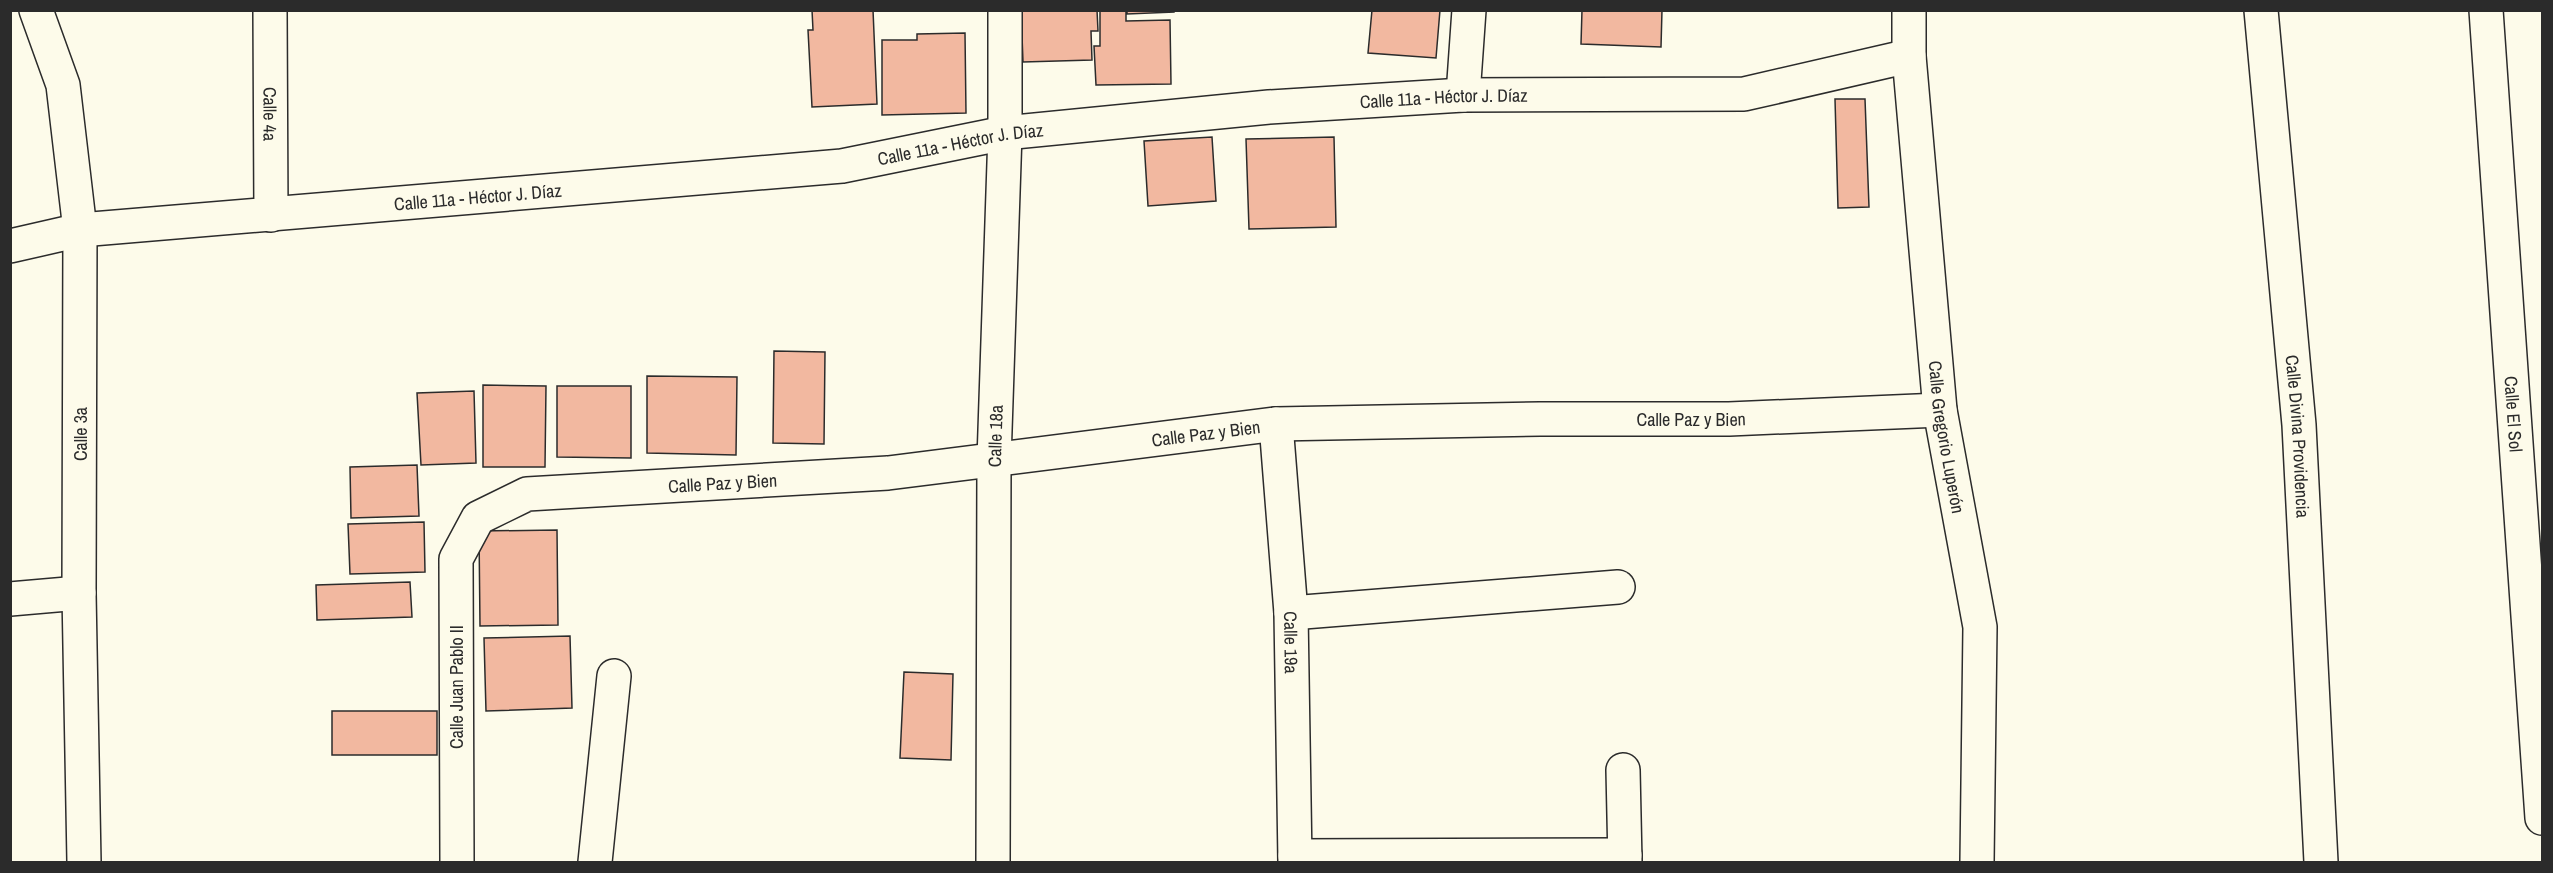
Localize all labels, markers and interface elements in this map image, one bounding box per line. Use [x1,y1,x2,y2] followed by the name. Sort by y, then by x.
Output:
[1359,82,1528,114] street label: Calle 11a - Héctor J. Díaz
[258,87,283,141] street label: Calle 4a
[875,117,1044,171] street label: Calle 11a - Héctor J. Díaz
[393,177,563,216] street label: Calle 11a - Héctor J. Díaz
[2280,354,2316,519] street label: Calle Divina Providencia
[1923,360,1971,515] street label: Calle Gregorio Luperón
[2499,375,2529,453] street label: Calle El Sol
[981,404,1008,467] street label: Calle 18a
[1637,406,1746,432] street label: Calle Paz y Bien
[68,407,93,461] street label: Calle 3a
[1150,414,1262,452] street label: Calle Paz y Bien
[667,467,778,498] street label: Calle Paz y Bien
[1278,611,1304,674] street label: Calle 19a
[444,625,469,749] street label: Calle Juan Pablo II

